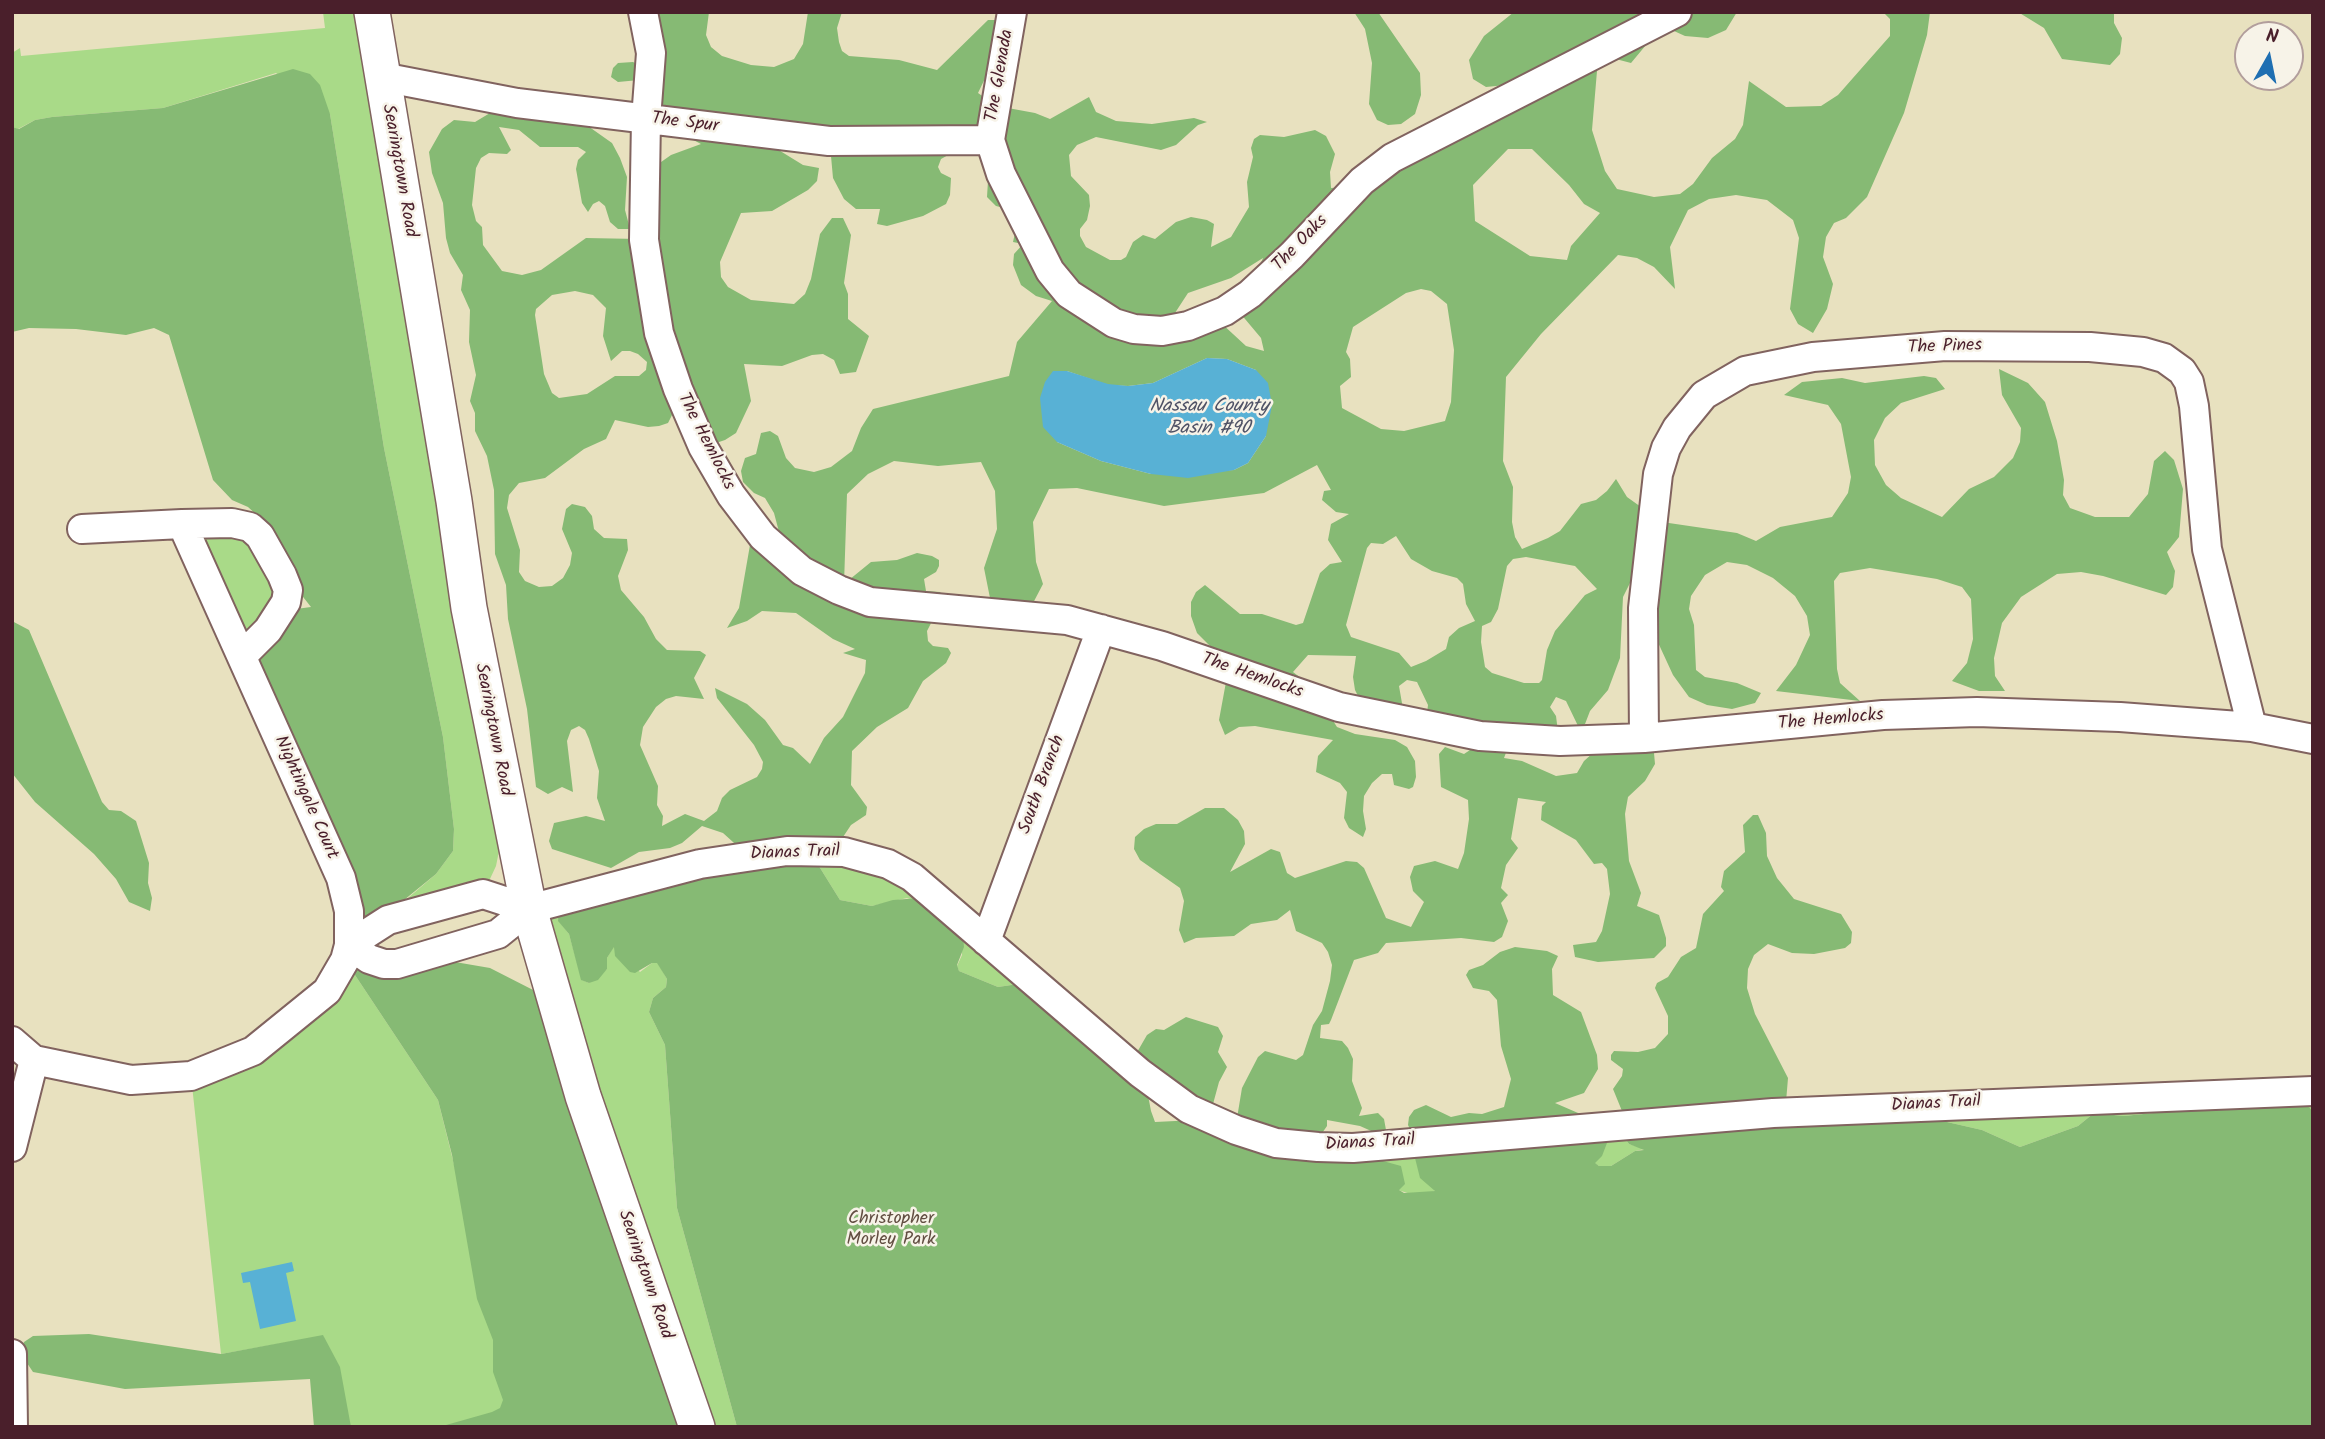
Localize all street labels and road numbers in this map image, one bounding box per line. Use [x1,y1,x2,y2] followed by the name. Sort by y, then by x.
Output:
[982,28,1020,124] street label: The Glenada
[376,103,420,239] street label: Searingtown Road
[650,109,720,139] street label: The Spur
[1269,211,1333,277] street label: The Oaks
[1908,336,1982,360] street label: The Pines
[671,390,739,494] street label: The Hemlocks
[1198,650,1306,704] street label: The Hemlocks
[469,662,515,798] street label: Searingtown Road
[1777,706,1885,736] street label: The Hemlocks
[268,733,342,863] street label: Nightingale Court
[1015,733,1071,837] street label: South Branch
[750,842,840,866] street label: Dianas Trail
[1891,1092,1981,1118] street label: Dianas Trail
[1325,1131,1415,1157] street label: Dianas Trail
[612,1208,676,1342] street label: Searingtown Road

